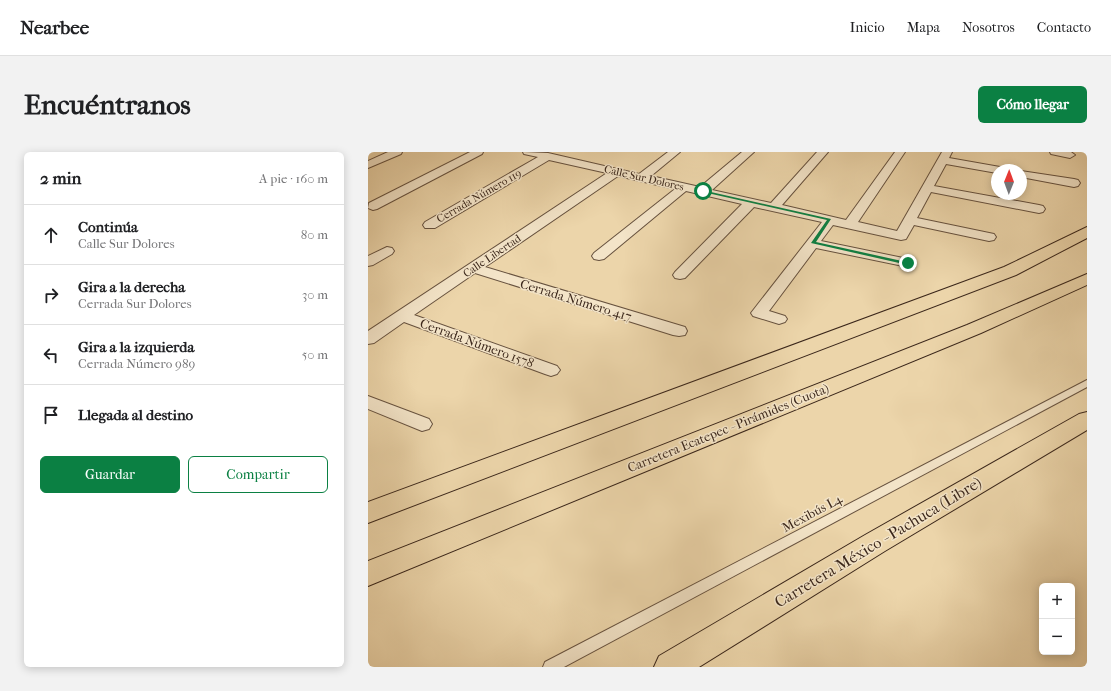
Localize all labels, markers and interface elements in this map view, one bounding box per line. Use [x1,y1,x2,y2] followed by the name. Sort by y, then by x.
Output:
[20,17,89,39] text: Nearbee
[850,19,885,36] text: Inicio
[907,19,940,36] text: Mapa
[962,19,1015,36] text: Nosotros
[1037,19,1091,36] text: Contacto
[978,86,1087,123] button: Cómo llegar
[24,88,191,121] text: Encuéntranos
[603,162,685,194] street label: Calle Sur Dolores
[991,164,1027,200] north arrow
[434,166,524,226] street label: Cerrada Número 119
[40,168,81,188] text: 2 min
[259,171,328,186] text: A pie · 160 m
[694,182,712,200] route start
[78,218,138,236] text: Continúa
[40,224,62,246] icon: ahead
[301,227,328,242] text: 80 m
[461,231,524,280] street label: Calle Libertad
[78,236,175,251] text: Calle Sur Dolores
[899,254,917,272] route end
[518,276,634,324] street label: Cerrada Número 417
[78,278,185,296] text: Gira a la derecha
[40,284,62,306] icon: right
[302,287,328,302] text: 30 m
[78,296,192,311] text: Cerrada Sur Dolores
[418,315,536,371] street label: Cerrada Número 1578
[78,338,194,356] text: Gira a la izquierda
[40,344,62,366] icon: left
[302,347,328,362] text: 50 m
[78,356,195,371] text: Cerrada Número 989
[625,381,831,475] street label: Carretera Ecatepec - Pirámides (Cuota)
[40,404,62,426] icon: arrive
[78,406,193,424] text: Llegada al destino
[40,456,180,493] button: Guardar
[188,456,328,493] button: Compartir
[771,473,985,611] street label: Carretera México - Pachuca (Libre)
[779,491,845,535] street label: Mexibús L4
[1039,583,1075,655] map controls
[1039,583,1075,619] button: +
[1039,619,1075,655] button: −

